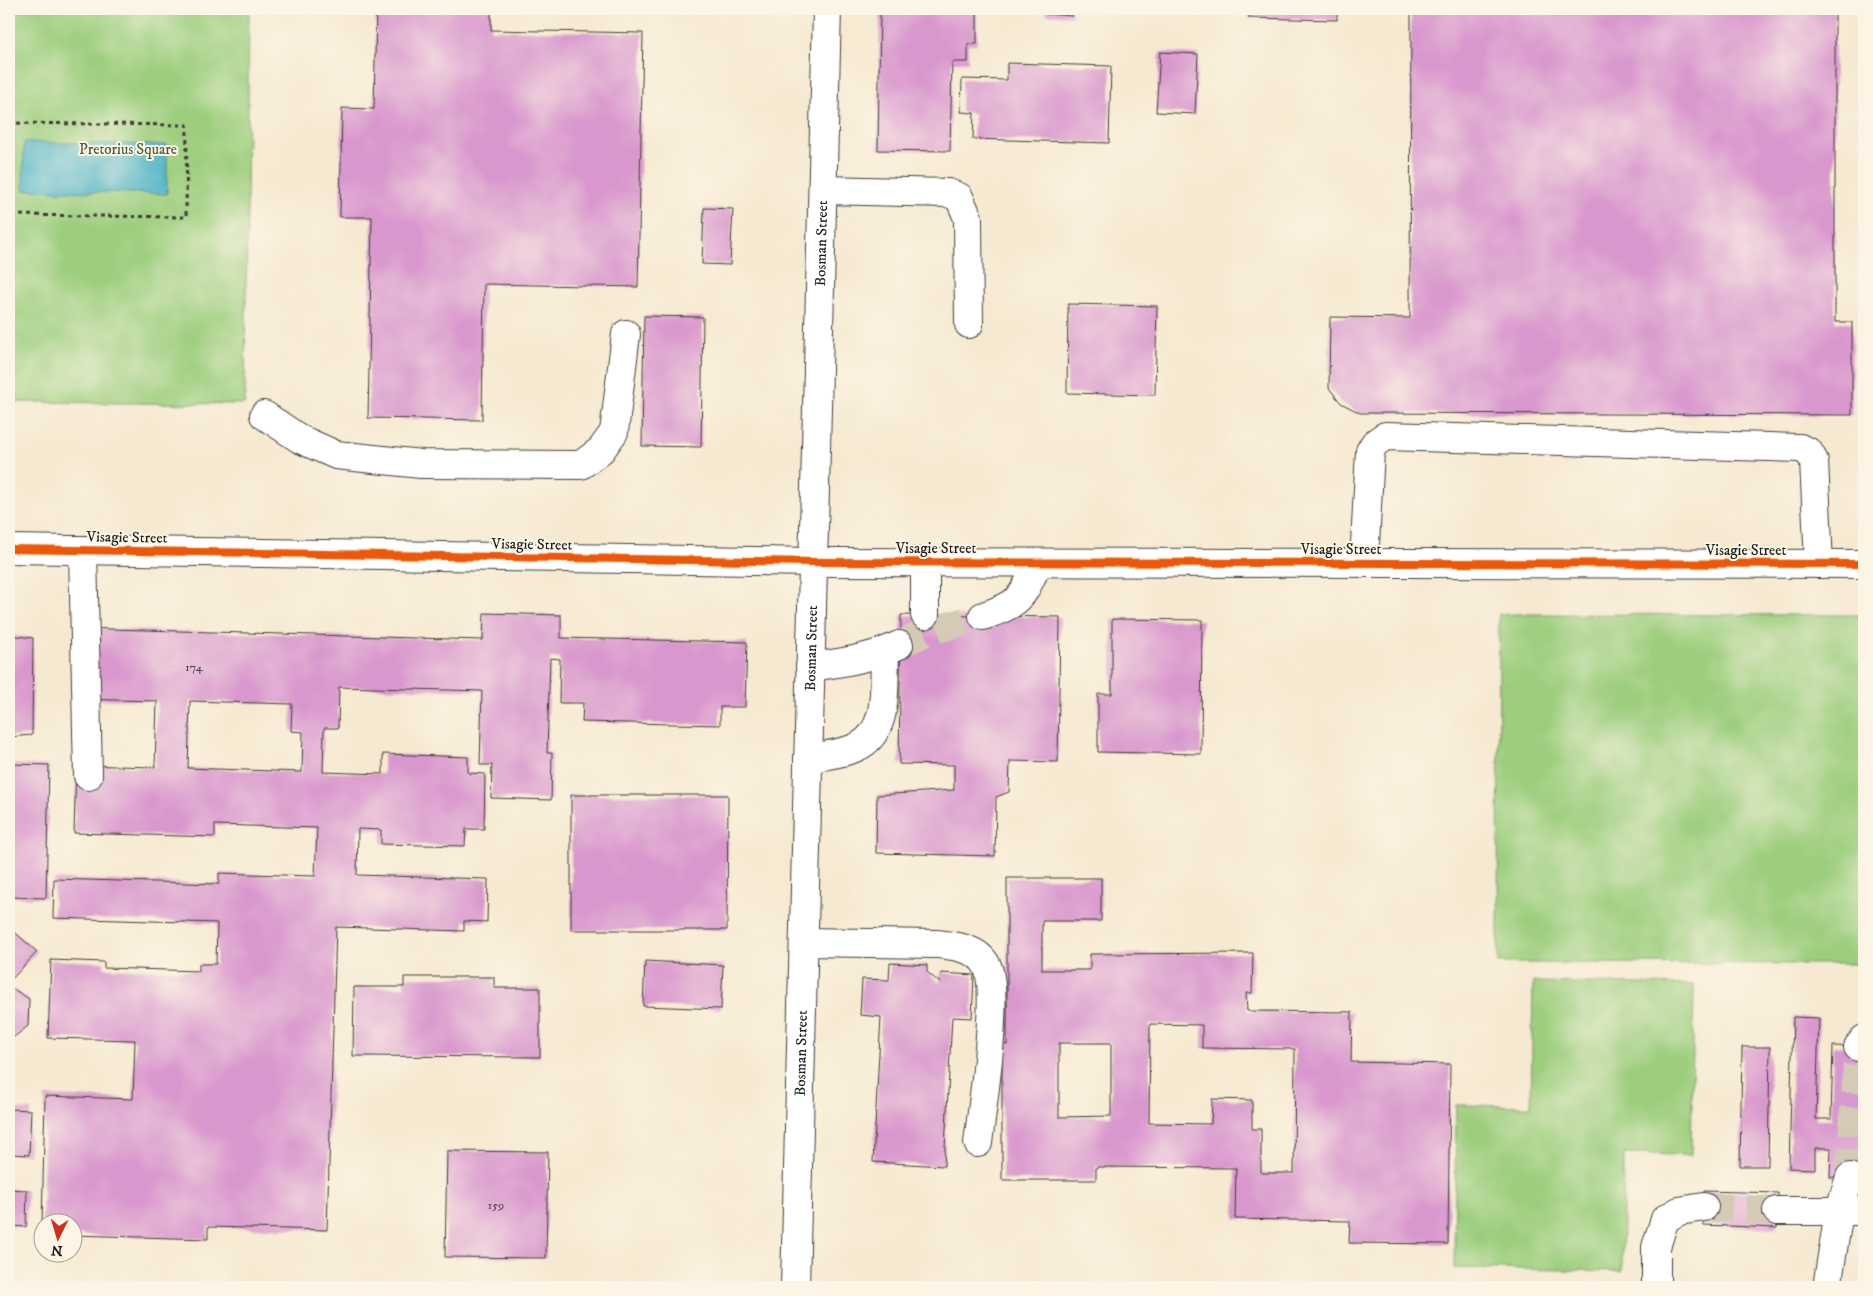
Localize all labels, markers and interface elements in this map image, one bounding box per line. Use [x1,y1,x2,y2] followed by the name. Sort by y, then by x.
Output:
[79,140,177,159] park label: Pretorius Square
[811,200,832,287] street label: Bosman Street
[85,527,168,548] street label: Visagie Street
[490,534,573,555] street label: Visagie Street
[895,539,977,558] street label: Visagie Street
[1300,540,1382,559] street label: Visagie Street
[1705,541,1787,560] street label: Visagie Street
[801,605,822,691] street label: Bosman Street
[185,660,204,675] house number: 174
[791,1010,812,1096] street label: Bosman Street
[488,1198,504,1213] house number: 159
[32,1214,82,1264] north arrow
[50,1240,63,1259] text: N

